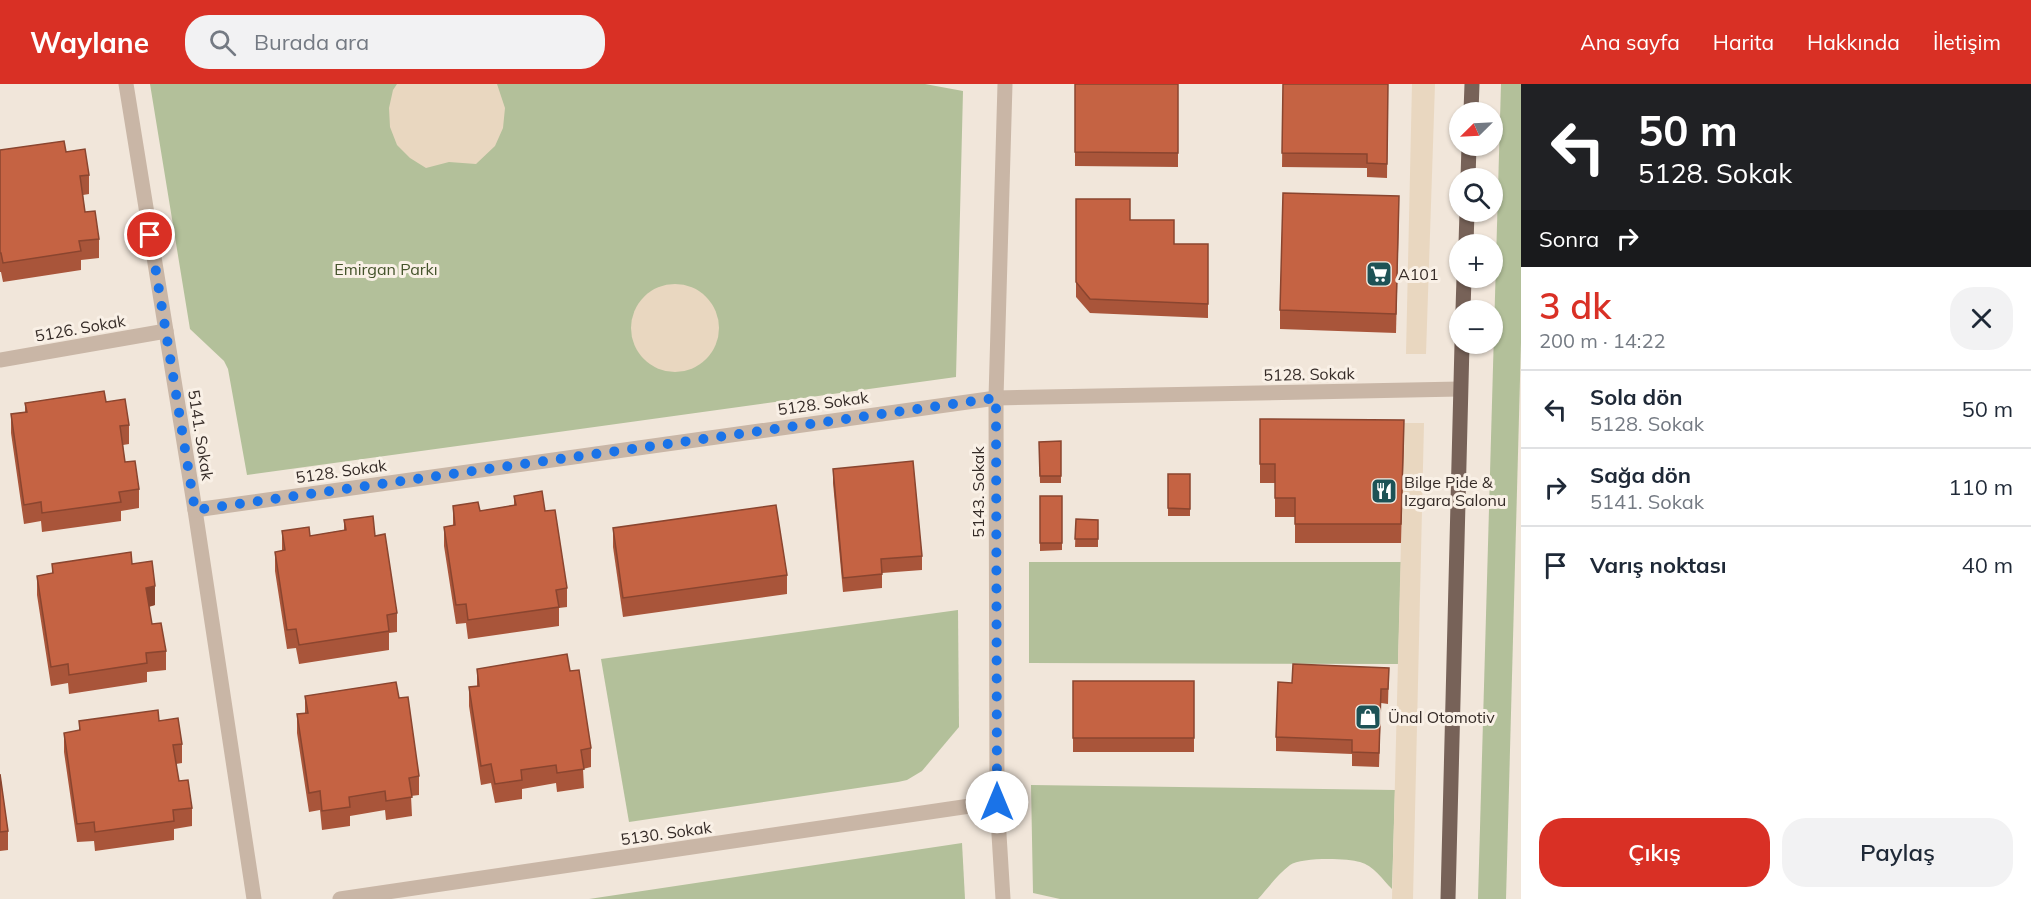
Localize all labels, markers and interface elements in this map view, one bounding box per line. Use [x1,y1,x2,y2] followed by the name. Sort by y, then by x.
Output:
[185,15,605,69] search box
[30,25,149,60] text: Waylane
[206,26,239,59] icon: search
[254,28,369,56] text: Burada ara
[1580,29,1680,55] text: Ana sayfa
[1713,29,1774,55] text: Harita
[1807,29,1900,55] text: Hakkında
[1933,29,2001,55] text: İletişim
[1449,102,1503,156] north arrow
[1449,102,1503,354] map controls
[1638,104,1738,157] text: 50 m
[1539,108,1617,186] icon: left
[1638,156,1792,190] text: 5128. Sokak
[1449,168,1503,222] button: search
[124,209,175,260] pin
[133,218,166,251] icon: arrive
[1611,222,1644,255] icon: right
[1539,225,1599,253] text: Sonra
[1449,234,1503,288] button: +
[334,259,438,279] park label: Emirgan Parkı
[1364,259,1394,289] supermarket icon: A101
[1398,264,1439,284] place label: A101
[1539,283,1611,328] text: 3 dk
[1950,287,2013,350] button: close
[1449,300,1503,354] button: −
[33,310,127,346] street label: 5126. Sokak
[1539,328,1665,353] text: 200 m · 14:22
[1263,363,1356,385] street label: 5128. Sokak
[1590,383,1683,411] text: Sola dön
[776,387,870,419] street label: 5128. Sokak
[184,388,218,482] street label: 5141. Sokak
[1539,393,1572,426] icon: left
[1962,395,2013,423] text: 50 m
[1590,411,1704,436] text: 5128. Sokak
[968,446,988,538] street label: 5143. Sokak
[294,455,388,487] street label: 5128. Sokak
[1590,461,1691,489] text: Sağa dön
[1539,471,1572,504] icon: right
[1404,472,1506,510] place label: Bilge Pide & Izgara Salonu
[1948,473,2013,501] text: 110 m
[1369,476,1399,506] restaurant icon: Bilge Pide & Izgara Salonu
[1590,489,1704,514] text: 5141. Sokak
[1539,549,1572,582] icon: arrive
[1590,551,1726,579] text: Varış noktası
[1962,551,2013,579] text: 40 m
[1353,702,1383,732] shop icon: Ünal Otomotiv
[1388,707,1495,727] place label: Ünal Otomotiv
[965,770,1029,834] position arrow
[619,817,713,849] street label: 5130. Sokak
[1539,818,1770,887] button: Çıkış
[1782,818,2013,887] button: Paylaş

